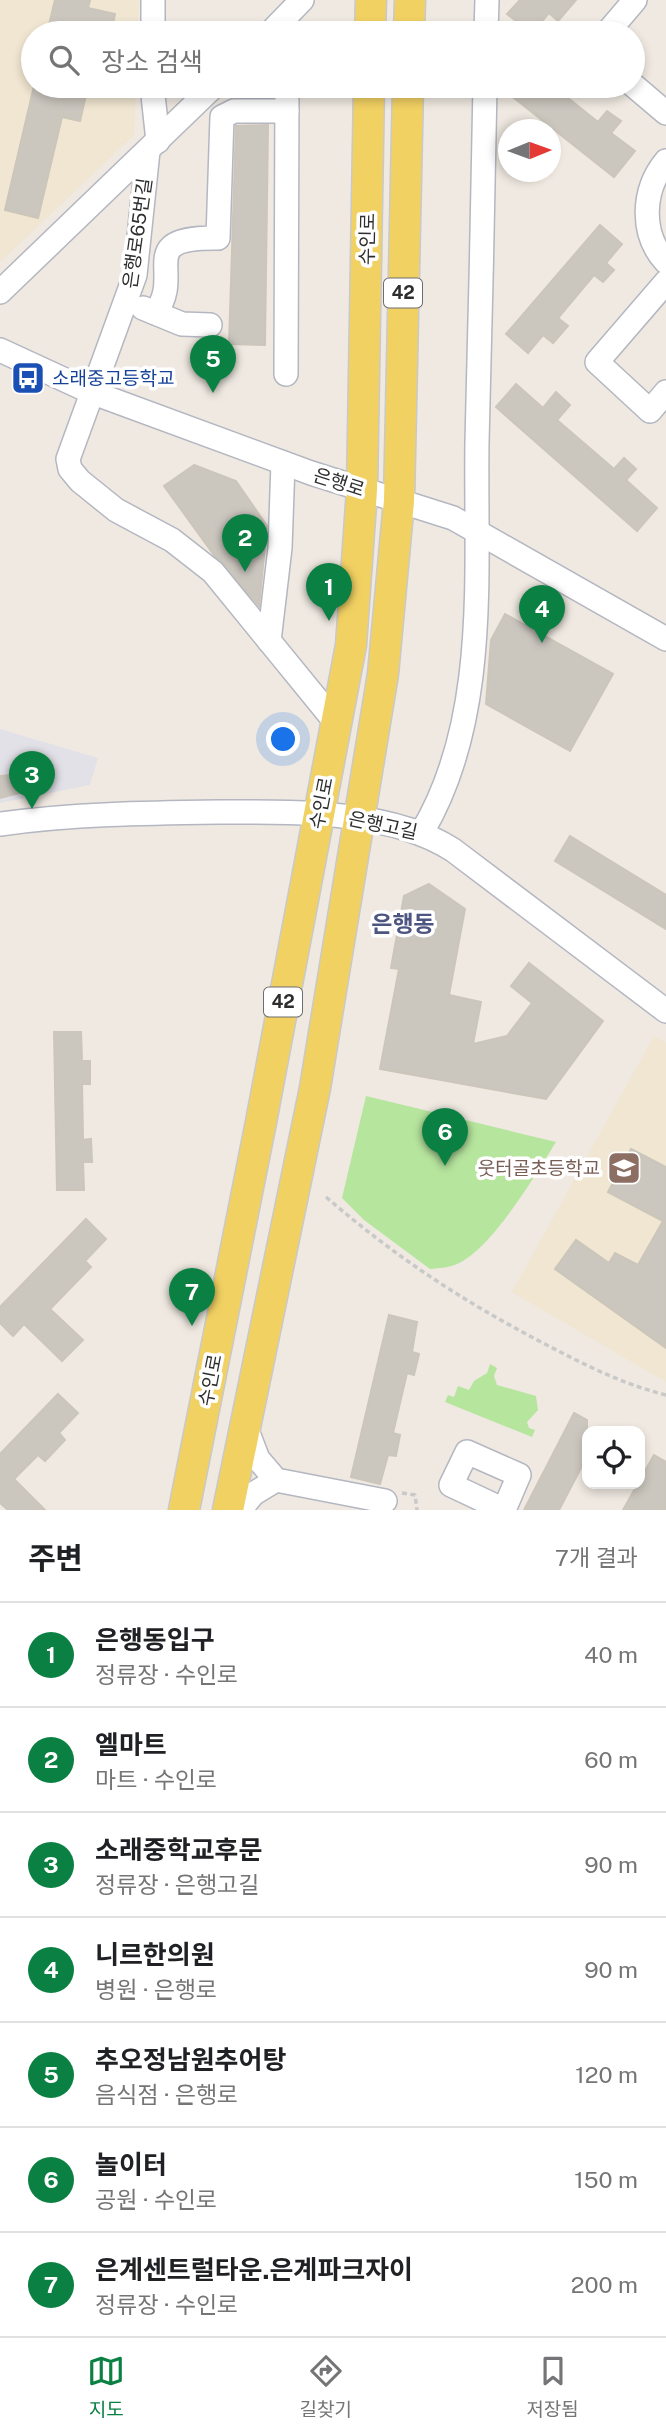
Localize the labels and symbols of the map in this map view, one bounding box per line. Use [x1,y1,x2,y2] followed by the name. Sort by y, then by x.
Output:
[498,119,561,182] north arrow
[118,176,156,290] street label: 은행로65번길
[356,213,378,265] street label: 수인로
[384,278,422,307] road number: 42
[190,335,236,393] pin: 5
[9,359,47,397] bus stop icon: 소래중고등학교
[52,367,174,389] place label: 소래중고등학교
[311,463,367,501] street label: 은행로
[222,514,268,572] pin: 2
[306,563,352,621] pin: 1
[519,585,565,643] pin: 4
[266,722,300,756] your location
[9,751,55,809] pin: 3
[305,775,337,831] street label: 수인로
[347,807,419,843] street label: 은행고길
[371,910,435,937] district label: 은행동
[264,987,302,1016] road number: 42
[422,1108,468,1166] pin: 6
[605,1149,643,1187] school or university icon: 웃터골초등학교
[478,1157,600,1179] place label: 웃터골초등학교
[169,1268,215,1326] pin: 7
[194,1352,226,1408] street label: 수인로

